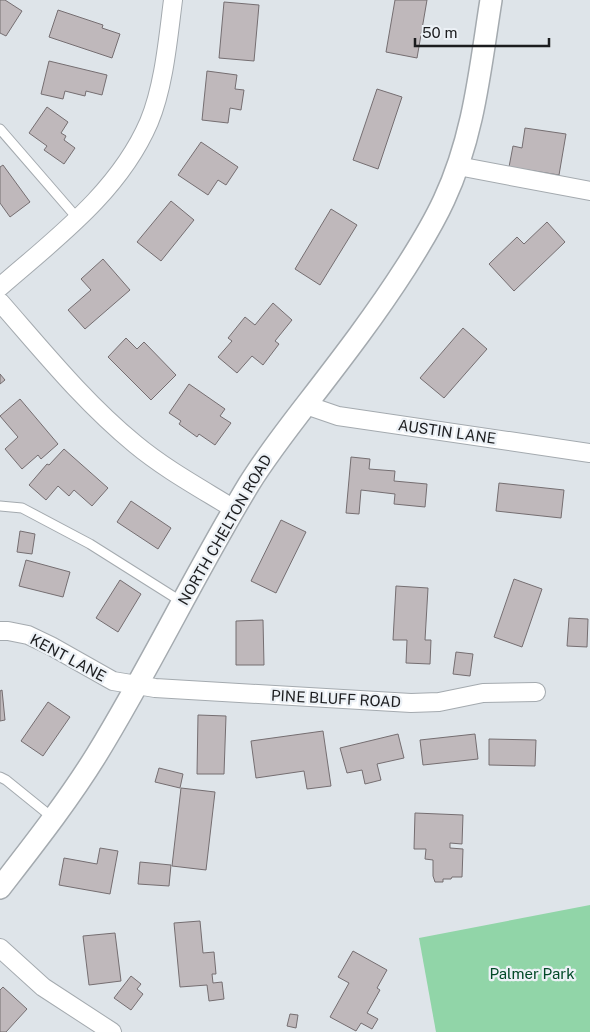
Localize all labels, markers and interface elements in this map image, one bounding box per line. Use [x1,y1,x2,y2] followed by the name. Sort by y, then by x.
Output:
[415,15,549,47] scale bar
[422,24,457,41] text: 50 m
[397,416,497,447] street label: AUSTIN LANE
[174,451,275,608] street label: NORTH CHELTON ROAD
[27,630,109,685] street label: KENT LANE
[271,687,401,710] street label: PINE BLUFF ROAD
[489,965,575,982] park label: Palmer Park

